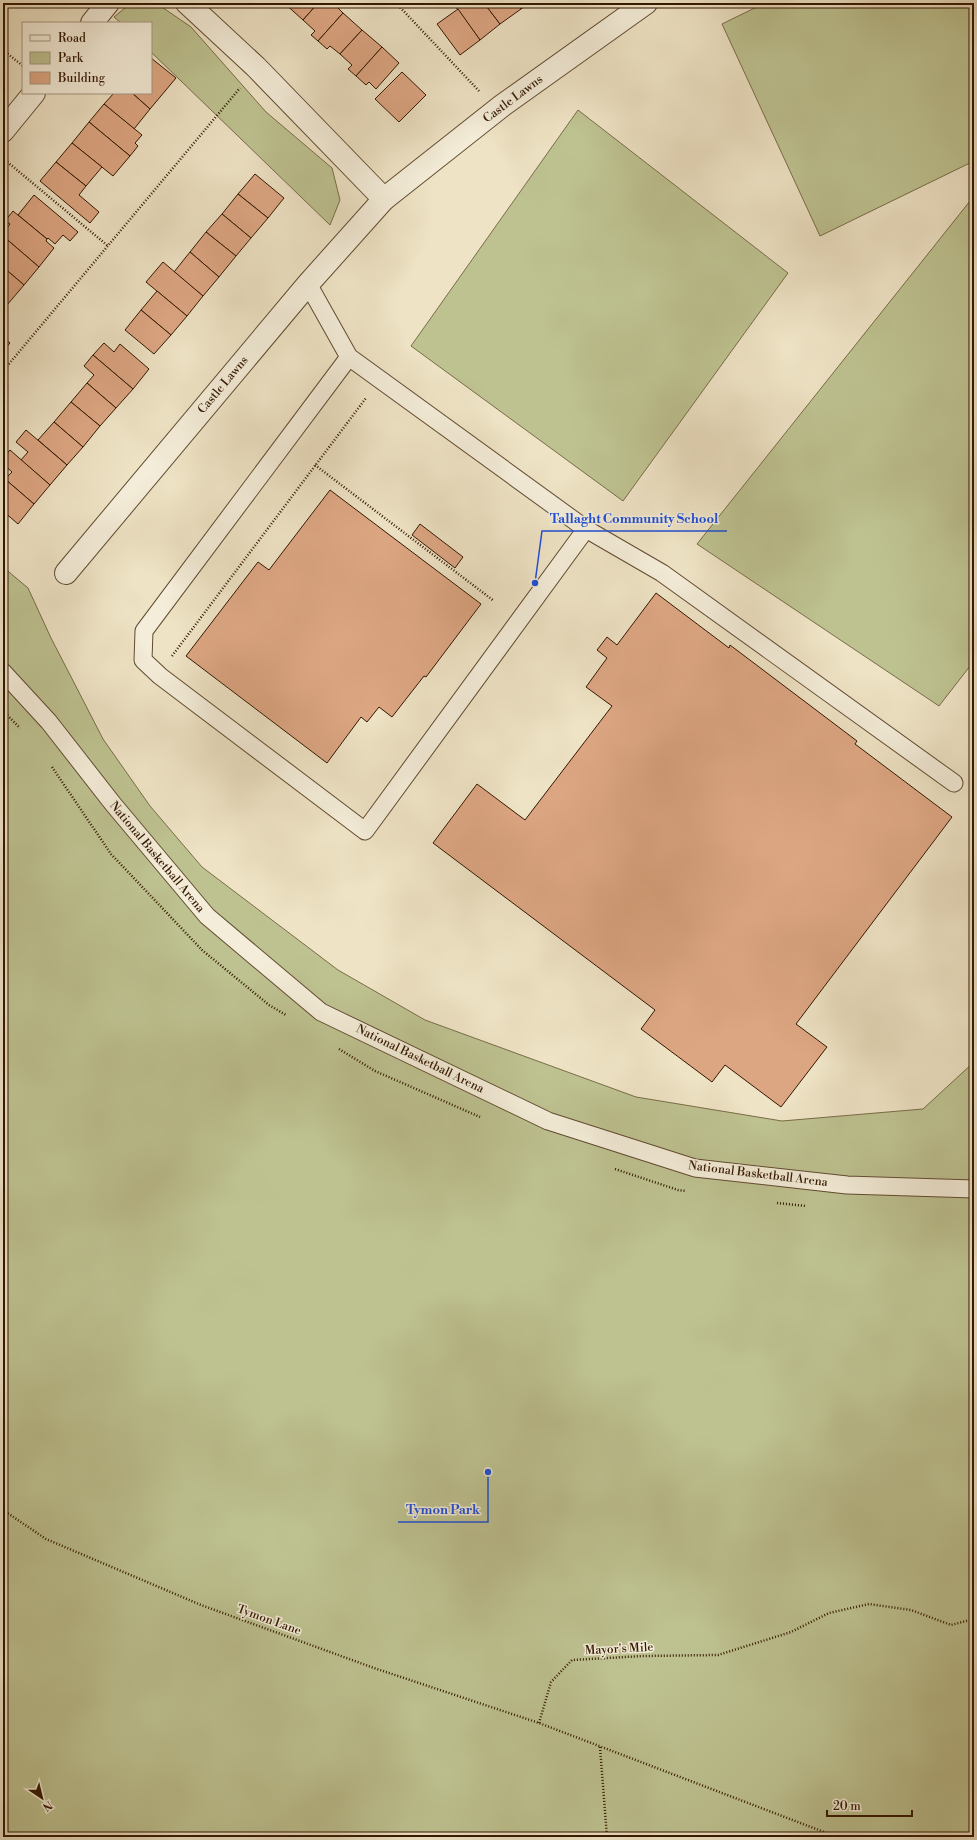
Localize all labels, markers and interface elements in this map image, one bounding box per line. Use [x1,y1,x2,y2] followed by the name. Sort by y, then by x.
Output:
[22,22,152,94] legend
[58,31,86,46] text: Road
[58,51,84,66] text: Park
[57,71,106,86] text: Building
[480,72,546,126] street label: Castle Lawns
[195,353,251,417] street label: Castle Lawns
[542,506,727,531] callout: Tallaght Community School
[550,511,719,527] text: Tallaght Community School
[106,798,208,916] street label: National Basketball Arena
[354,1021,487,1097] street label: National Basketball Arena
[687,1158,830,1190] street label: National Basketball Arena
[398,1497,488,1522] callout: Tymon Park
[406,1502,481,1518] text: Tymon Park
[235,1601,303,1639] street label: Tymon Lane
[584,1640,654,1658] street label: Mayor's Mile
[22,1778,62,1818] north arrow
[827,1792,912,1818] scale bar
[39,1797,55,1814] text: N
[833,1799,861,1814] text: 20 m

